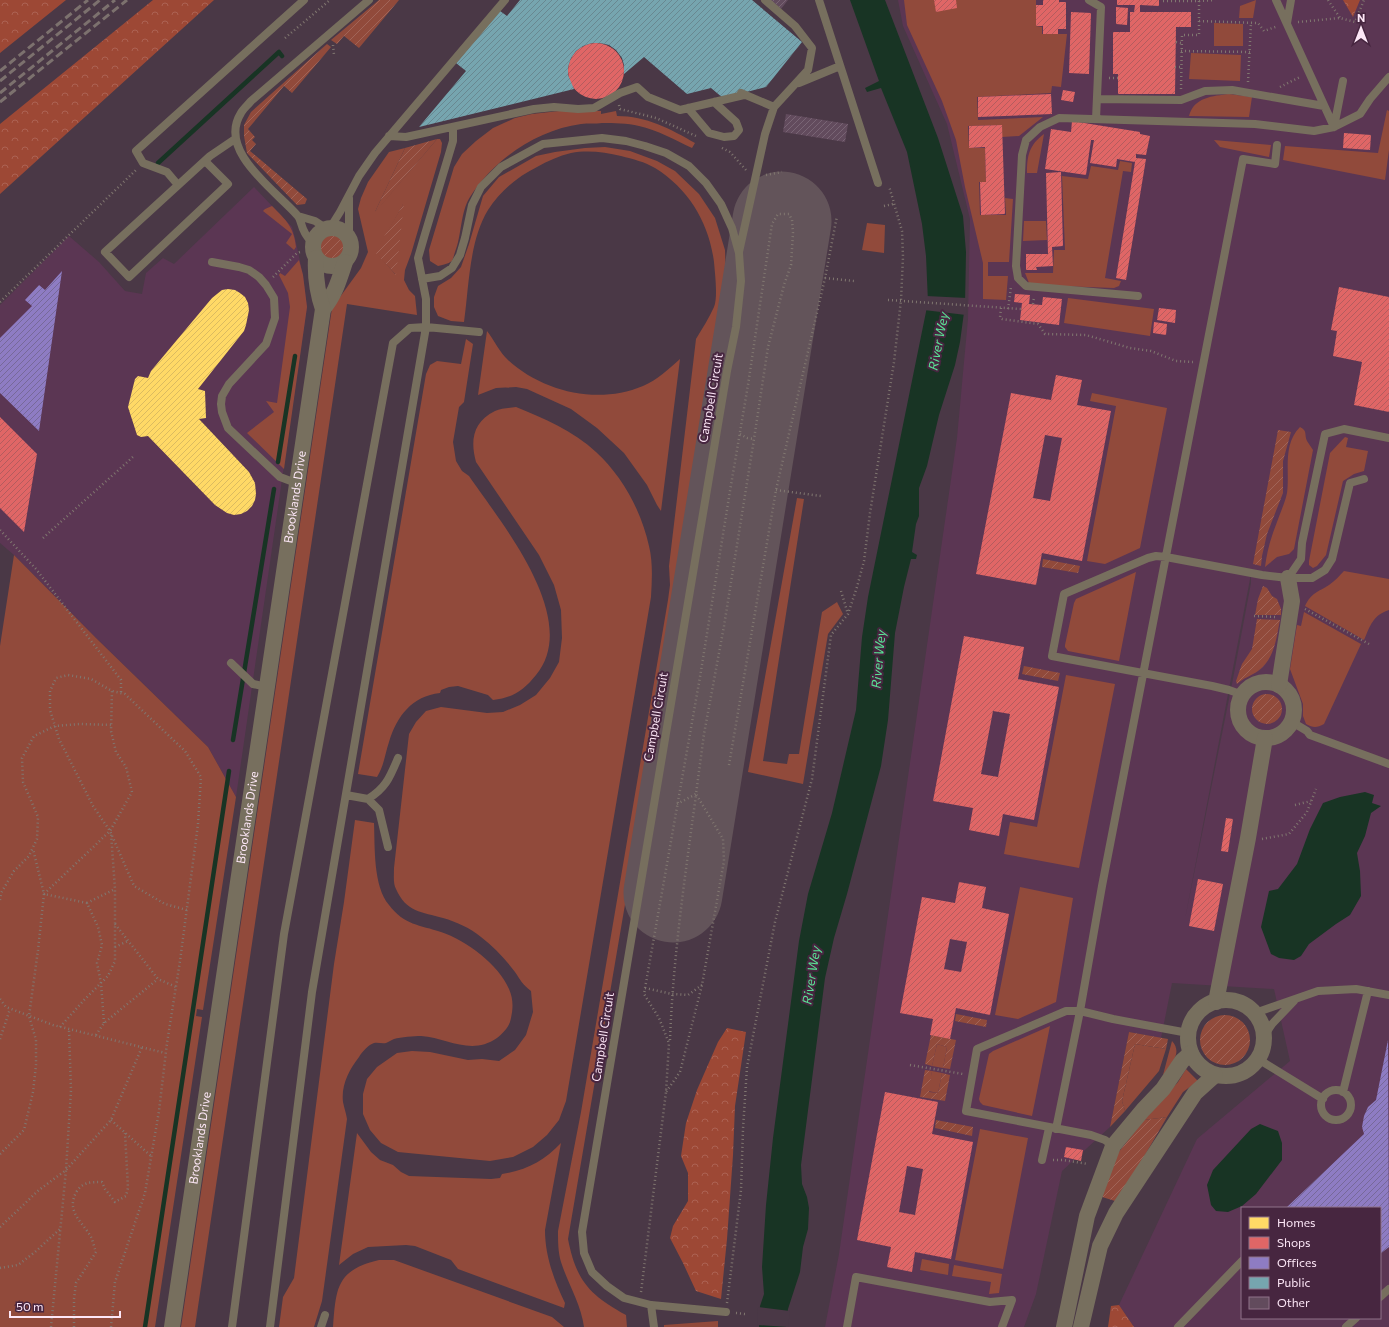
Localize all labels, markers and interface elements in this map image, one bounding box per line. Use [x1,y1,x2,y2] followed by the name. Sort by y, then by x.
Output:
[1341,8,1381,48] north arrow
[1357,11,1365,24] text: N
[925,309,952,371] water label: River Wey
[695,352,725,444] street label: Campbell Circuit
[280,450,308,544] street label: Brooklands Drive
[867,628,889,689] water label: River Wey
[640,671,670,763] street label: Campbell Circuit
[233,770,260,865] street label: Brooklands Drive
[798,943,824,1005] water label: River Wey
[588,991,616,1083] street label: Campbell Circuit
[185,1091,213,1185] street label: Brooklands Drive
[1241,1207,1381,1319] legend
[1277,1215,1315,1229] text: Homes
[1277,1235,1311,1249] text: Shops
[1277,1255,1317,1269] text: Offices
[1277,1275,1310,1289] text: Public
[10,1293,120,1319] scale bar
[1277,1295,1310,1309] text: Other
[16,1299,44,1313] text: 50 m

